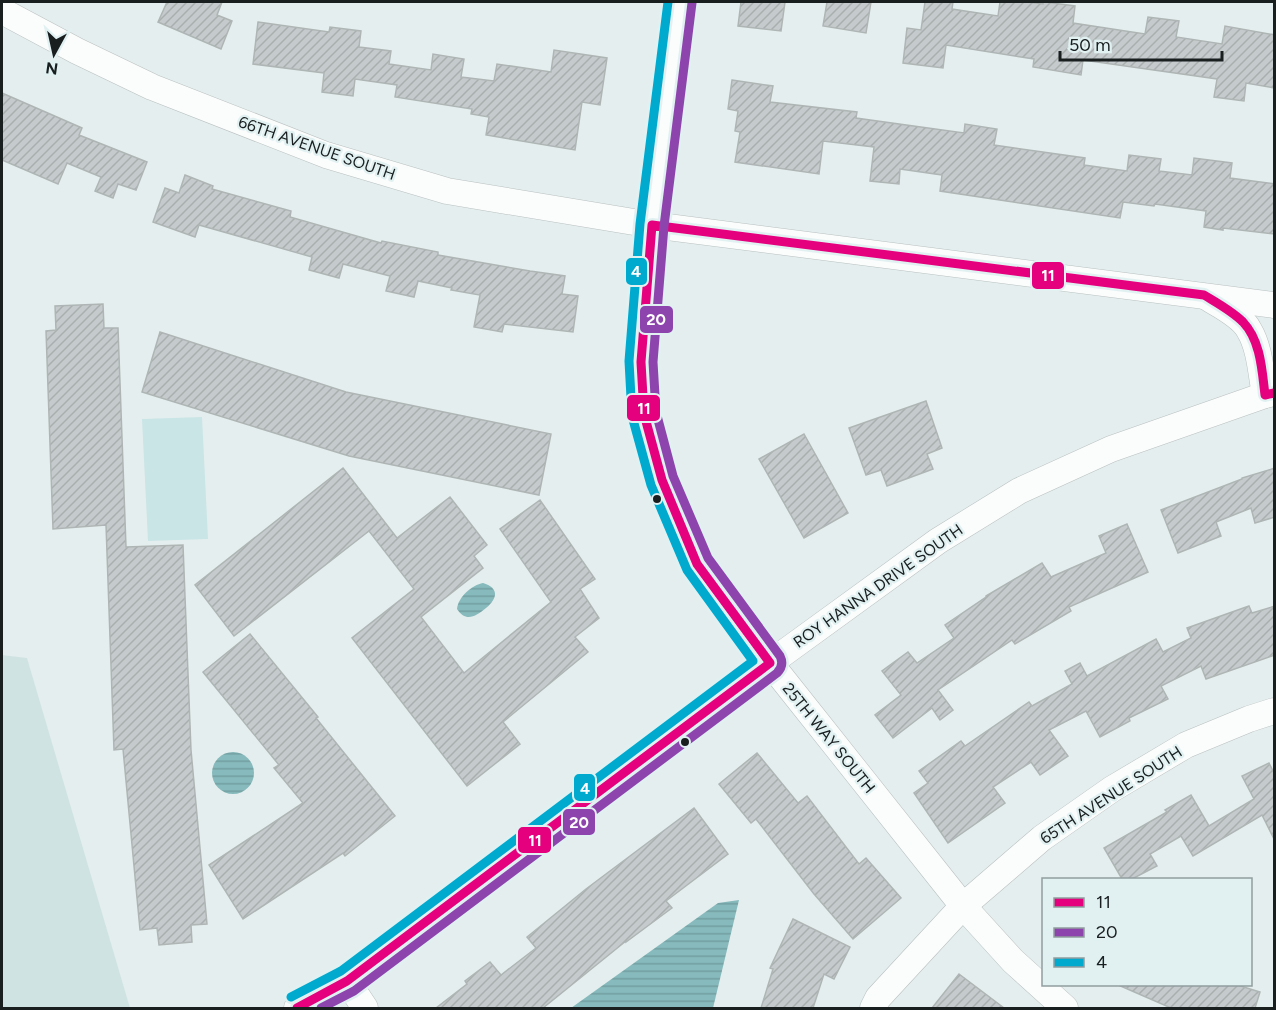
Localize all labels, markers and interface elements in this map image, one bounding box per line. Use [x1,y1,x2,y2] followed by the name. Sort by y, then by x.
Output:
[24,24,84,84] north arrow
[1060,24,1222,62] scale bar
[1069,34,1111,56] text: 50 m
[45,58,59,79] text: N
[236,112,398,184] street label: 66TH AVENUE SOUTH
[625,257,648,286] line badge: 4
[1031,261,1065,290] line badge: 11
[631,262,641,281] text: 4
[1041,266,1055,285] text: 11
[639,305,674,334] line badge: 20
[646,310,666,329] text: 20
[626,394,661,422] line badge: 11
[637,399,651,418] text: 11
[651,493,663,505] unlabelled marker
[790,520,966,652] street label: ROY HANNA DRIVE SOUTH
[779,679,879,797] street label: 25TH WAY SOUTH
[679,736,691,748] unlabelled marker
[1037,742,1185,848] street label: 65TH AVENUE SOUTH
[573,773,596,802] line badge: 4
[580,779,590,798] text: 4
[562,808,596,836] line badge: 20
[569,813,589,832] text: 20
[517,826,552,854] line badge: 11
[528,831,542,850] text: 11
[1042,878,1252,986] legend
[1096,891,1111,913] text: 11
[1096,921,1118,943] text: 20
[1096,951,1107,973] text: 4

